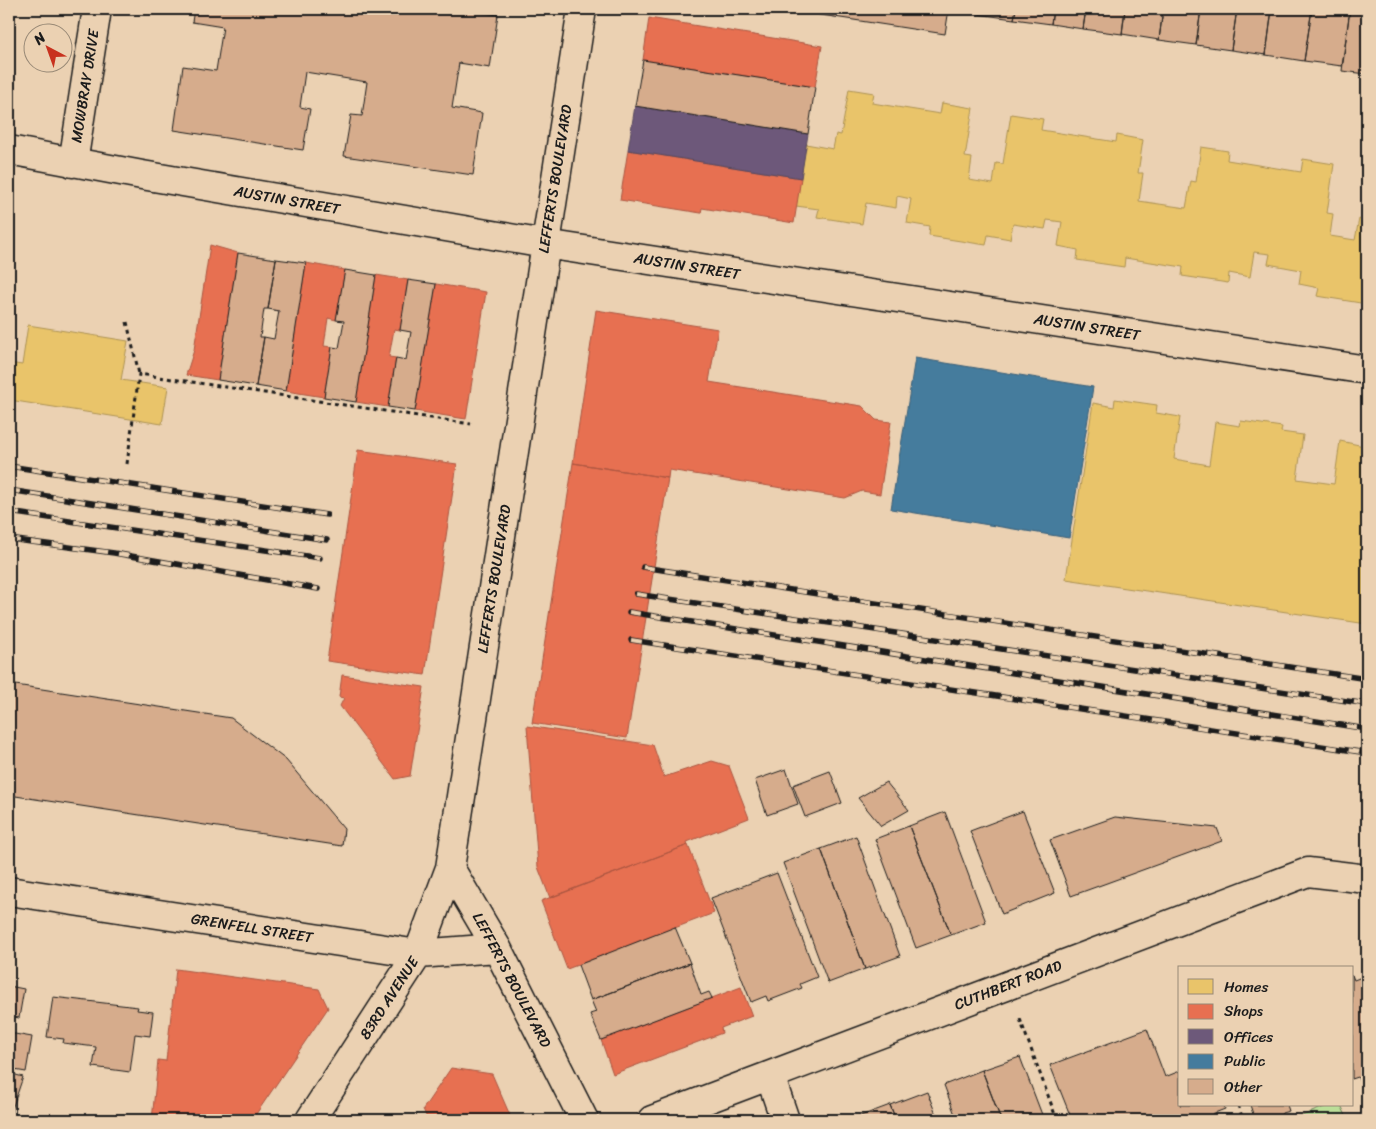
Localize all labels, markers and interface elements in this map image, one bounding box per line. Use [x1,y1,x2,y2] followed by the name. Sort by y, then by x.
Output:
[22,22,72,72] north arrow
[27,26,52,52] text: N
[63,26,107,145] street label: MOWBRAY DRIVE
[530,103,580,255] street label: LEFFERTS BOULEVARD
[231,178,344,222] street label: AUSTIN STREET
[631,245,744,288] street label: AUSTIN STREET
[1031,306,1144,349] street label: AUSTIN STREET
[469,503,519,655] street label: LEFFERTS BOULEVARD
[189,906,316,951] street label: GRENFELL STREET
[465,908,559,1052] street label: LEFFERTS BOULEVARD
[352,950,427,1045] street label: 83RD AVENUE
[950,952,1066,1018] street label: CUTHBERT ROAD
[1178,966,1354,1106] legend
[1224,974,1268,1000] text: Homes
[1224,998,1264,1024] text: Shops
[1224,1024,1273,1050] text: Offices
[1224,1048,1266,1074] text: Public
[1224,1074,1263,1100] text: Other

